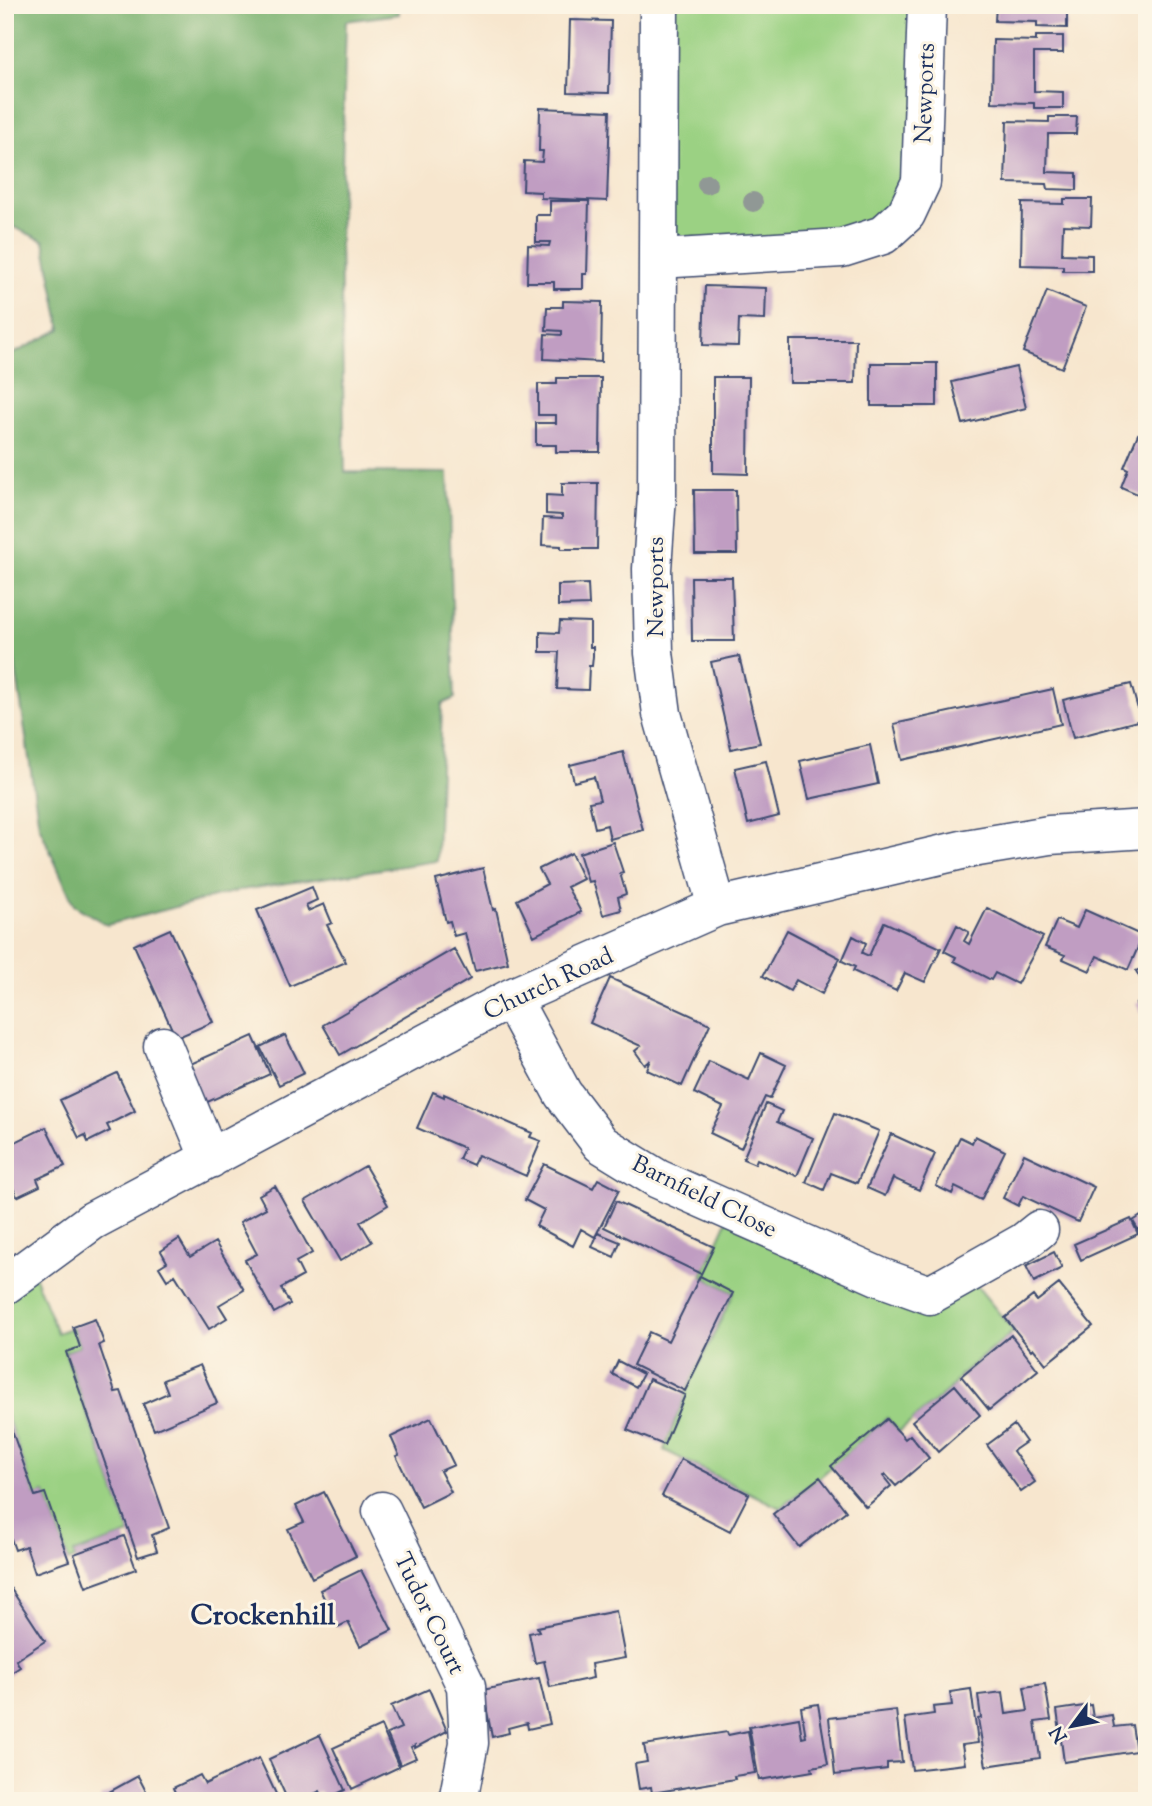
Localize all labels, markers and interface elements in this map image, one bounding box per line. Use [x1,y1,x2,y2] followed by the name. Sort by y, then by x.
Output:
[907,42,945,144] street label: Newports
[640,537,674,637] street label: Newports
[478,940,620,1030] street label: Church Road
[626,1148,782,1248] street label: Barnfield Close
[384,1547,472,1681] street label: Tudor Court
[191,1597,336,1637] district label: Crockenhill
[1036,1690,1106,1760] north arrow
[1044,1720,1075,1747] text: N

